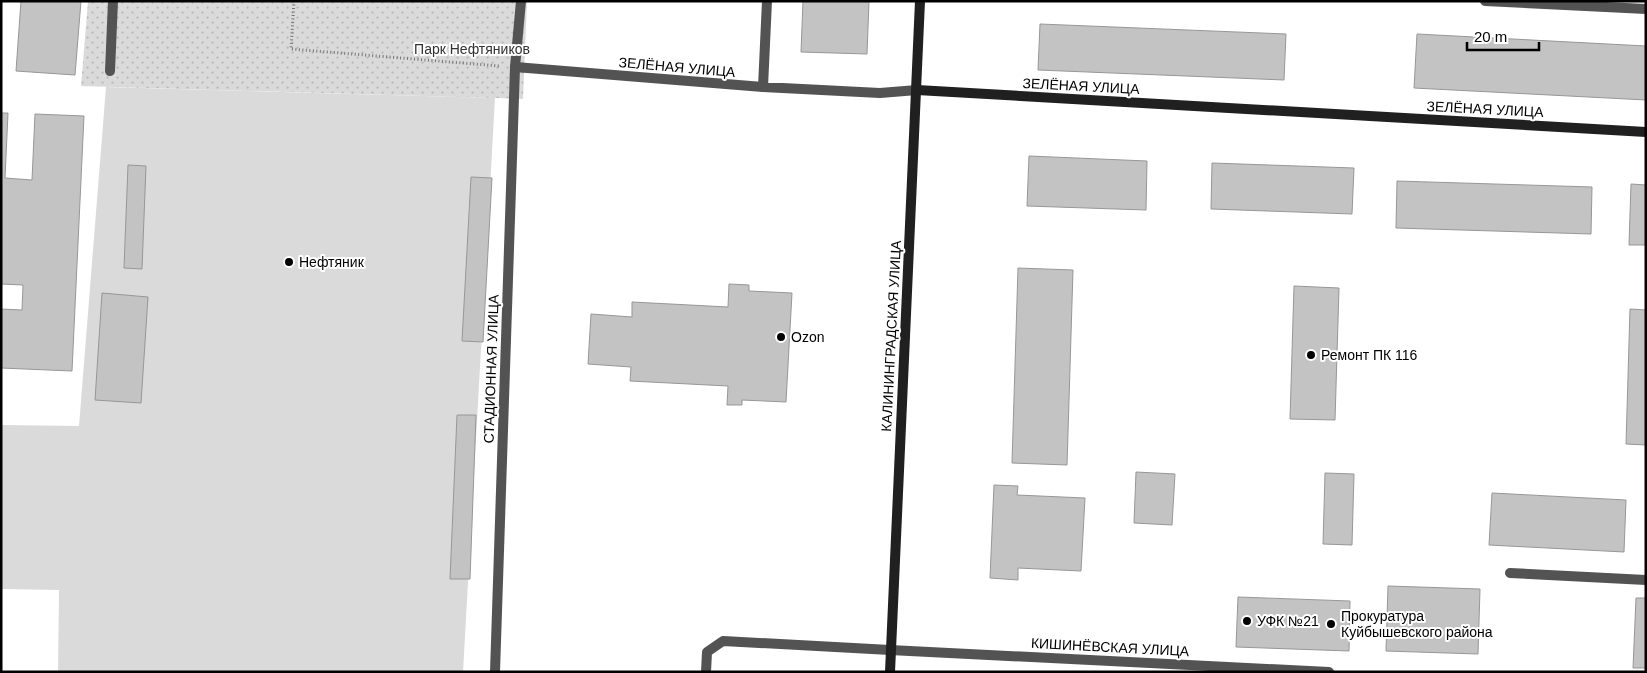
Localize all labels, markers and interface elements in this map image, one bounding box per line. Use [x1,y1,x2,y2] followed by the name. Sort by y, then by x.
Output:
[1467,20,1540,52] scale bar
[1474,28,1507,45] text: 20 m
[414,41,530,57] park label: Парк Нефтяников
[618,54,737,80] street label: ЗЕЛЁНАЯ УЛИЦА
[1022,75,1141,97] street label: ЗЕЛЁНАЯ УЛИЦА
[1426,98,1545,120] street label: ЗЕЛЁНАЯ УЛИЦА
[878,239,904,432] street label: КАЛИНИНГРАДСКАЯ УЛИЦА
[299,254,365,270] place label: Нефтяник
[283,256,295,268] marker: Нефтяник
[480,294,502,444] street label: СТАДИОННАЯ УЛИЦА
[791,329,824,345] place label: Ozon
[775,331,787,343] marker: Ozon
[1321,347,1418,363] place label: Ремонт ПК 116
[1305,349,1317,361] marker: Ремонт ПК 116
[1341,608,1493,640] place label: Прокуратура Куйбышевского района
[1257,613,1319,629] place label: УФК №21
[1241,615,1253,627] marker: УФК №21
[1325,618,1337,630] marker: Прокуратура Куйбышевского района
[1030,635,1190,659] street label: КИШИНЁВСКАЯ УЛИЦА

